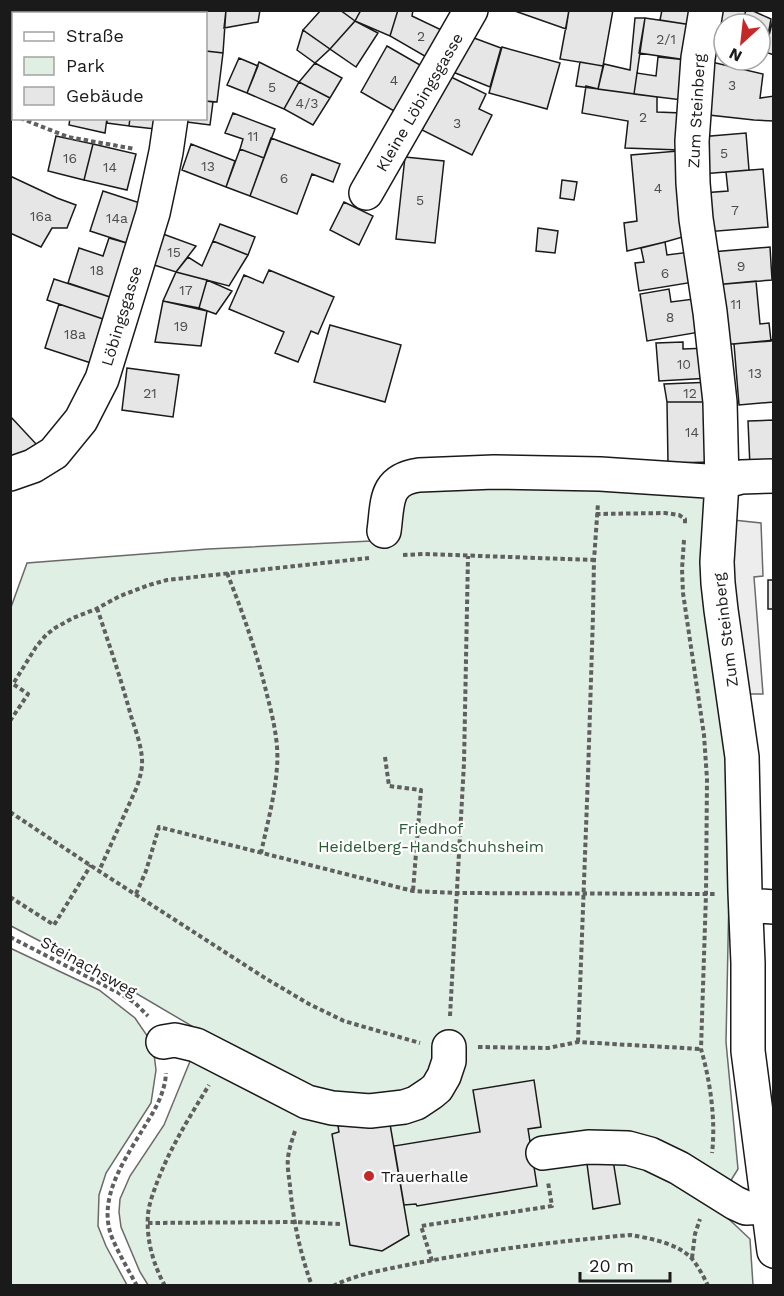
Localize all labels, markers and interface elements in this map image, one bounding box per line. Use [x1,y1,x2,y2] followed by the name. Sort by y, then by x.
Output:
[12,12,207,120] legend
[712,12,772,72] north arrow
[66,25,124,46] text: Straße
[417,28,425,44] house number: 2
[372,29,467,175] street label: Kleine Löbingsgasse
[656,31,676,47] house number: 2/1
[726,44,745,66] text: N
[684,53,709,169] street label: Zum Steinberg
[66,55,105,76] text: Park
[390,72,398,88] house number: 4
[728,77,736,93] house number: 3
[268,79,276,95] house number: 5
[66,85,144,106] text: Gebäude
[296,95,318,111] house number: 4/3
[639,109,647,125] house number: 2
[453,115,461,131] house number: 3
[248,128,258,144] house number: 11
[720,145,728,161] house number: 5
[63,150,77,166] house number: 16
[201,158,215,174] house number: 13
[103,159,117,175] house number: 14
[280,170,288,186] house number: 6
[654,180,662,196] house number: 4
[416,192,424,208] house number: 5
[731,202,739,218] house number: 7
[30,208,52,224] house number: 16a
[106,210,128,226] house number: 14a
[167,244,181,260] house number: 15
[737,258,745,274] house number: 9
[90,262,104,278] house number: 18
[97,264,146,369] street label: Löbingsgasse
[661,265,669,281] house number: 6
[179,282,193,298] house number: 17
[731,296,741,312] house number: 11
[666,309,674,325] house number: 8
[174,318,188,334] house number: 19
[64,326,86,342] house number: 18a
[677,356,691,372] house number: 10
[748,365,762,381] house number: 13
[143,385,157,401] house number: 21
[683,385,697,401] house number: 12
[685,424,699,440] house number: 14
[709,571,742,688] street label: Zum Steinberg
[318,819,544,856] park label: Friedhof Heidelberg-Handschuhsheim
[37,932,141,1001] street label: Steinachsweg
[381,1167,469,1186] place label: Trauerhalle
[362,1169,376,1183] marker: Trauerhalle
[580,1245,670,1283] scale bar
[589,1255,634,1276] text: 20 m

